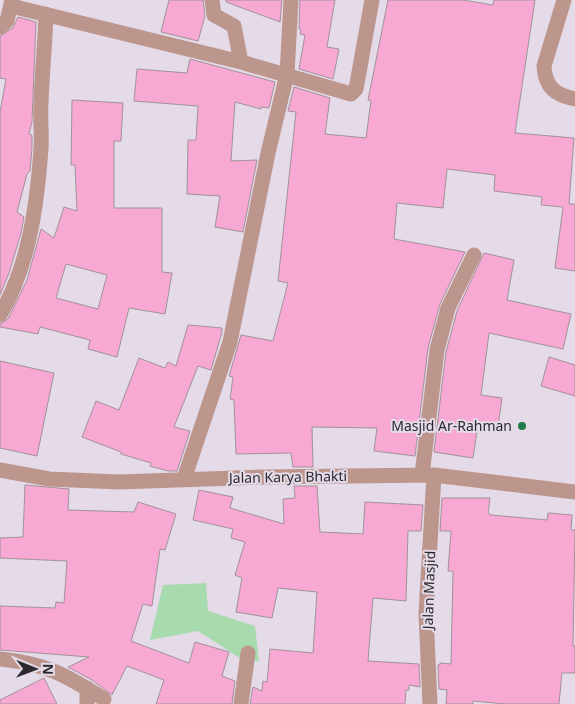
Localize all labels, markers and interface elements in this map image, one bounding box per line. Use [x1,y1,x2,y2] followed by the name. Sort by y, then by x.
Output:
[391,416,512,435] place label: Masjid Ar-Rahman
[516,420,528,432] marker: Masjid Ar-Rahman
[227,466,347,487] street label: Jalan Karya Bhakti
[418,550,439,632] street label: Jalan Masjid
[10,644,60,694] north arrow
[39,663,58,675] text: N

